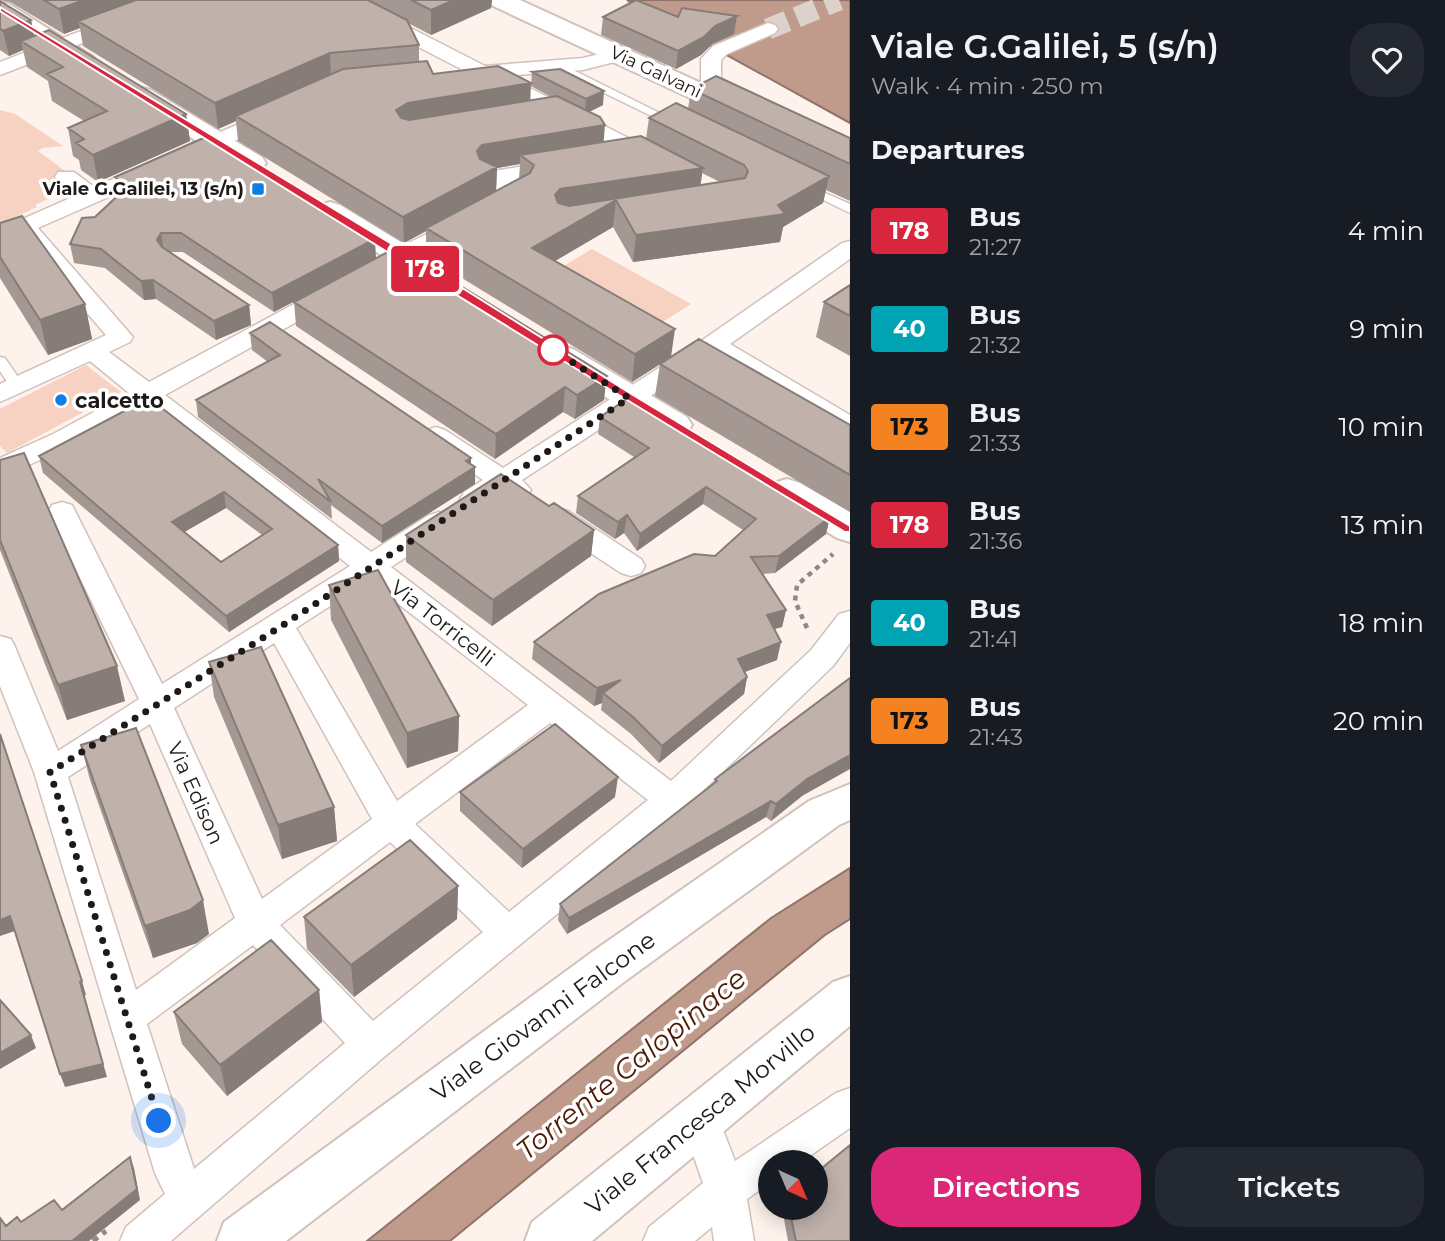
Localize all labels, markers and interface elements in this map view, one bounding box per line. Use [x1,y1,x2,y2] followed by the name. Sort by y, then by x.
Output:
[1350,23,1424,97] button: heart
[871,26,1219,66] text: Viale G.Galilei, 5 (s/n)
[607,41,705,103] street label: Via Galvani
[871,72,1104,100] text: Walk · 4 min · 250 m
[871,134,1025,166] text: Departures
[41,178,244,200] place label: Viale G.Galilei, 13 (s/n)
[250,181,266,197] marker: Viale G.Galilei, 13 (s/n)
[969,201,1021,233] text: Bus
[1348,215,1424,247] text: 4 min
[890,216,929,245] text: 178
[969,233,1022,261] text: 21:27
[385,246,465,292] line badge: 178
[405,254,445,283] text: 178
[969,299,1021,331] text: Bus
[1349,313,1424,345] text: 9 min
[893,314,926,343] text: 40
[969,331,1021,359] text: 21:32
[538,335,568,365] unlabelled marker
[75,388,164,413] place label: calcetto
[53,392,69,408] marker: calcetto
[969,397,1021,429] text: Bus
[1338,411,1424,443] text: 10 min
[890,412,929,441] text: 173
[969,429,1021,457] text: 21:33
[969,495,1021,527] text: Bus
[1341,509,1424,541] text: 13 min
[890,510,929,539] text: 178
[969,527,1022,555] text: 21:36
[386,575,500,671] street label: Via Torricelli
[969,593,1021,625] text: Bus
[1339,607,1424,639] text: 18 min
[893,608,926,637] text: 40
[969,625,1018,653] text: 21:41
[969,691,1021,723] text: Bus
[1333,705,1424,737] text: 20 min
[890,706,929,735] text: 173
[969,723,1023,751] text: 21:43
[162,738,230,848] street label: Via Edison
[425,925,661,1107] street label: Viale Giovanni Falcone
[509,961,753,1167] water label: Torrente Calopinace
[579,1017,821,1221] street label: Viale Francesca Morvillo
[141,1103,176,1138] your location
[871,1147,1141,1227] button: Directions
[1155,1147,1424,1227] button: Tickets
[758,1150,828,1220] north arrow
[758,1150,828,1220] map controls

